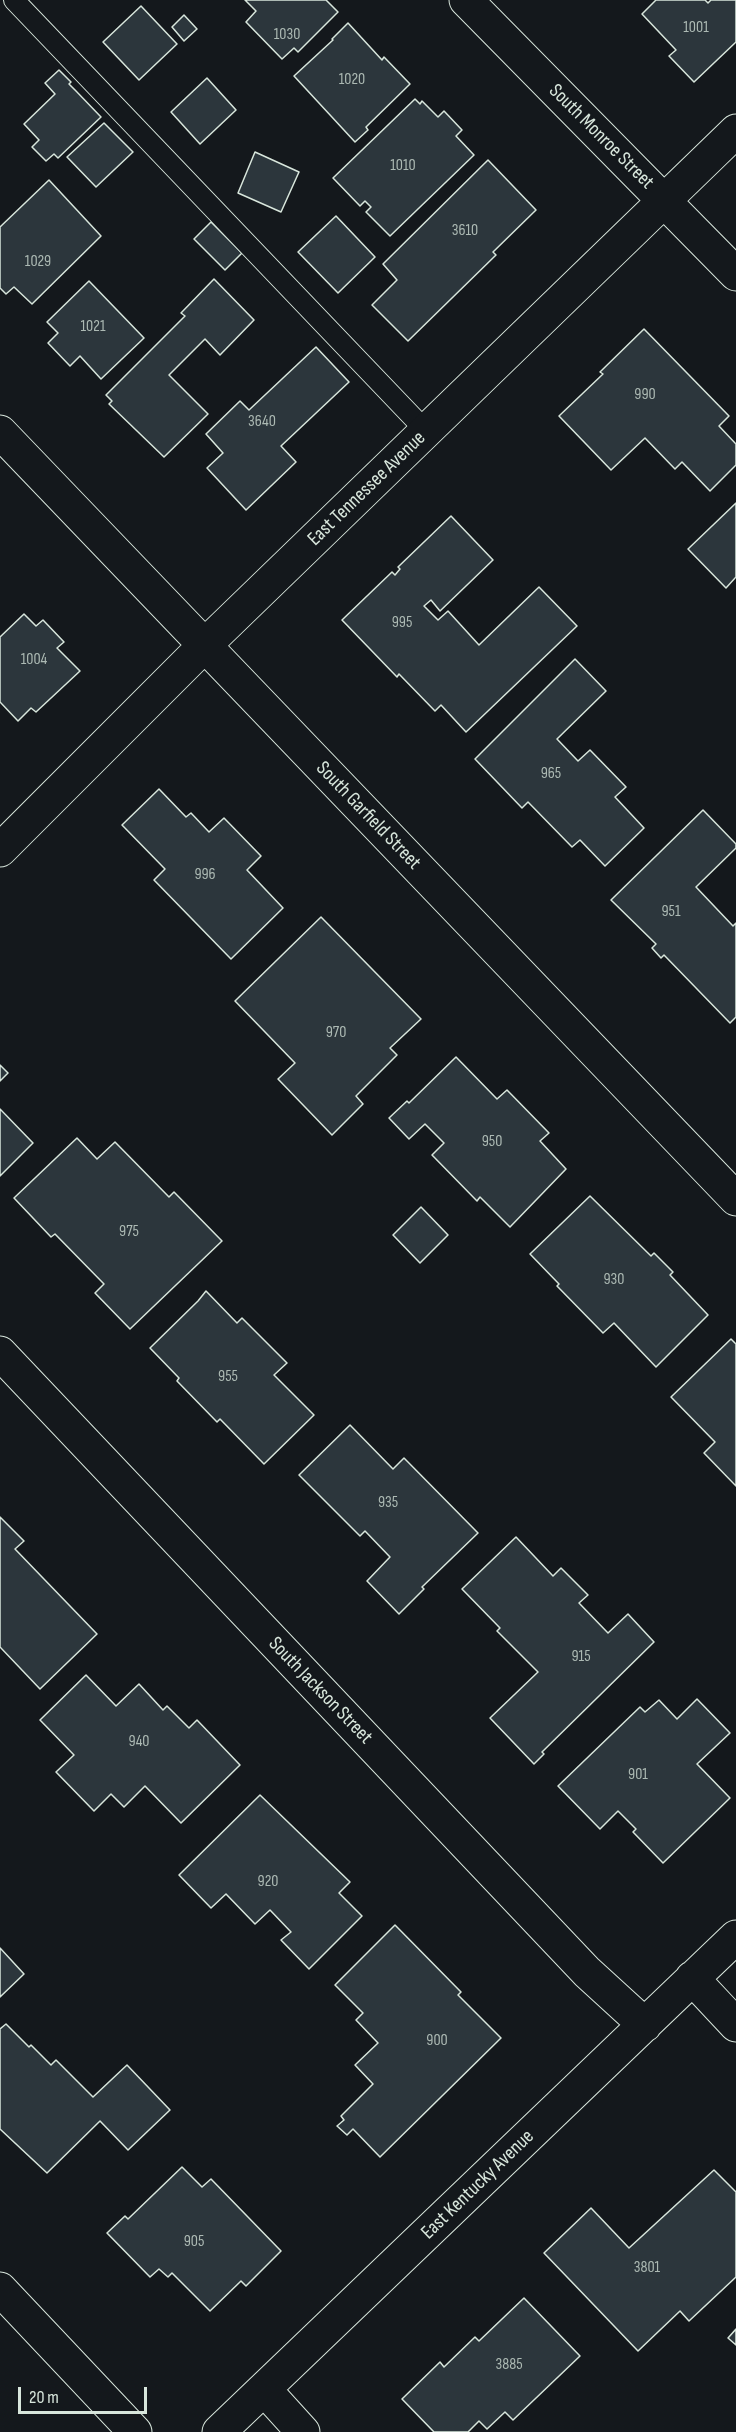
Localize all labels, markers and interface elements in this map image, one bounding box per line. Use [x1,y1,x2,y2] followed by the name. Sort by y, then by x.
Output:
[683,18,709,38] house number: 1001
[274,25,300,45] house number: 1030
[339,70,365,90] house number: 1020
[543,79,659,195] street label: South Monroe Street
[390,156,416,176] house number: 1010
[452,221,478,241] house number: 3610
[25,252,51,272] house number: 1029
[81,317,105,337] house number: 1021
[634,385,656,405] house number: 990
[248,412,276,432] house number: 3640
[303,427,431,551] street label: East Tennessee Avenue
[392,613,412,633] house number: 995
[21,650,47,670] house number: 1004
[310,757,426,875] street label: South Garfield Street
[541,764,561,784] house number: 965
[194,865,216,885] house number: 996
[661,902,681,922] house number: 951
[326,1023,346,1043] house number: 970
[482,1132,502,1152] house number: 950
[119,1222,139,1242] house number: 975
[604,1270,624,1290] house number: 930
[218,1367,238,1387] house number: 955
[378,1493,398,1513] house number: 935
[263,1632,377,1750] street label: South Jackson Street
[571,1647,591,1667] house number: 915
[129,1732,149,1752] house number: 940
[628,1765,648,1785] house number: 901
[258,1872,278,1892] house number: 920
[426,2031,448,2051] house number: 900
[417,2125,539,2245] street label: East Kentucky Avenue
[184,2232,204,2252] house number: 905
[634,2258,660,2278] house number: 3801
[495,2355,523,2375] house number: 3885
[21,2375,150,2413] scale bar
[29,2387,59,2408] text: 20 m

